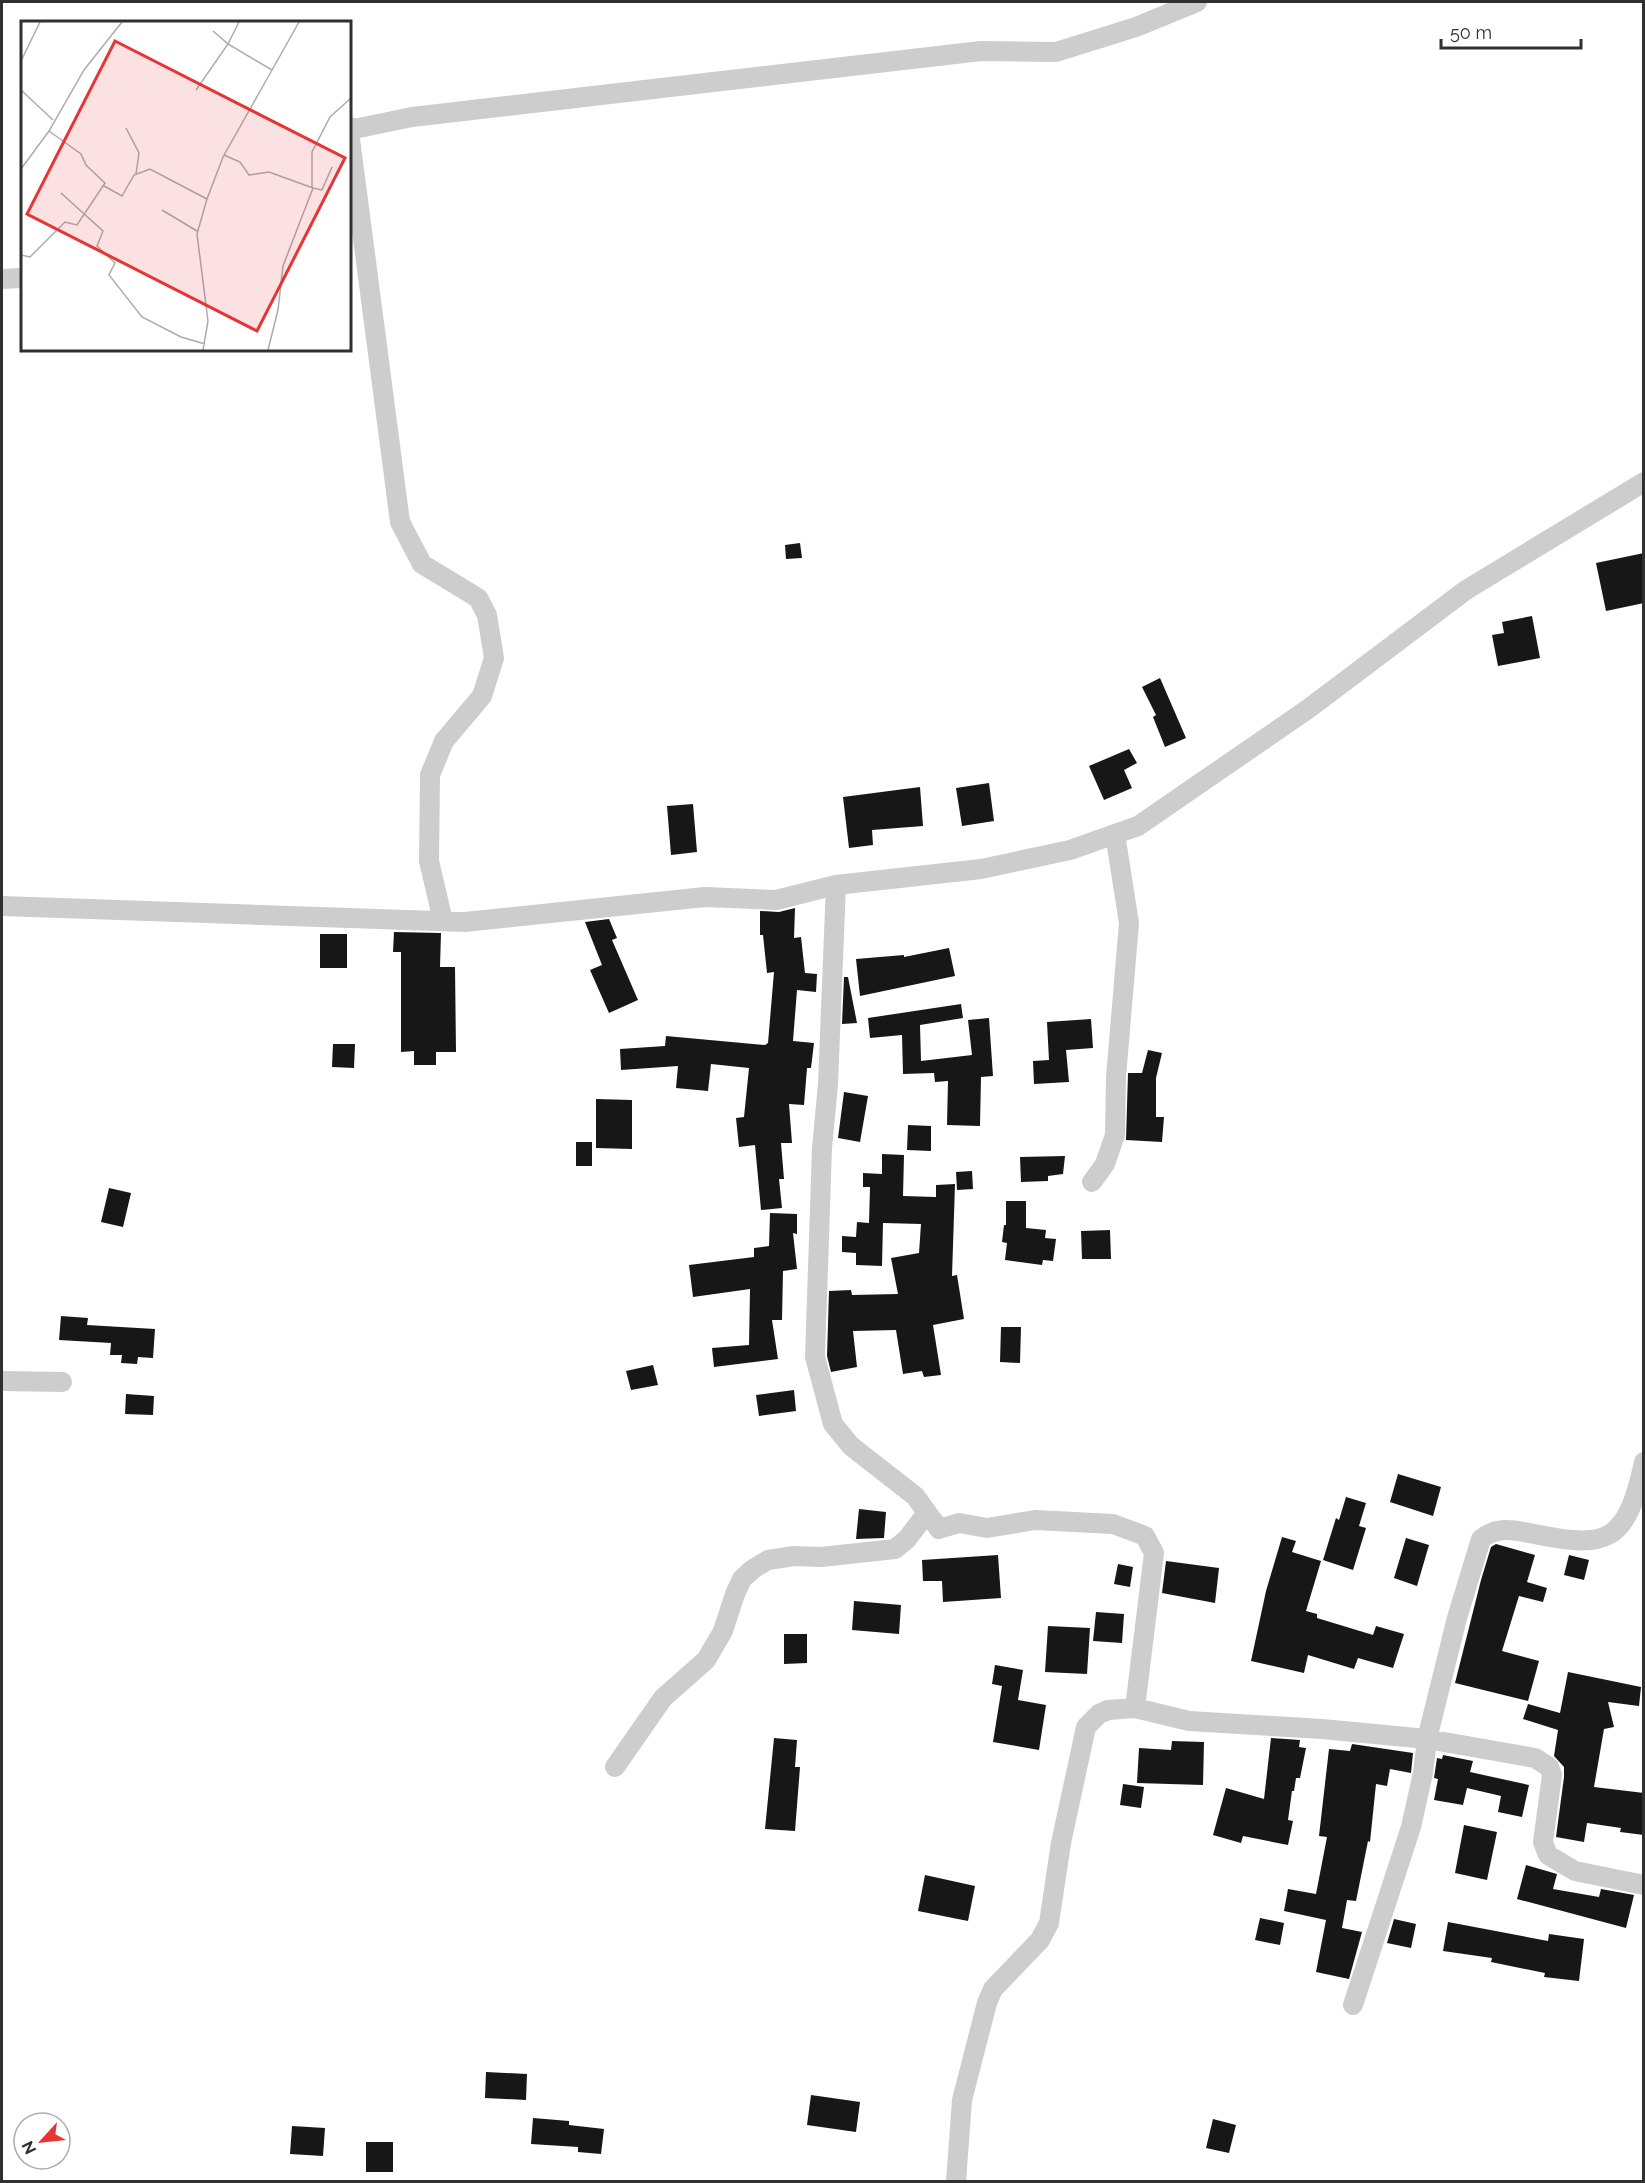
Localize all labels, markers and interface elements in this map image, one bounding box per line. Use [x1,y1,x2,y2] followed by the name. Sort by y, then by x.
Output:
[1441,12,1580,50] scale bar
[21,21,351,351] inset map
[1450,22,1492,43] text: 50 m
[12,2111,72,2171] north arrow
[18,2138,40,2157] text: N

